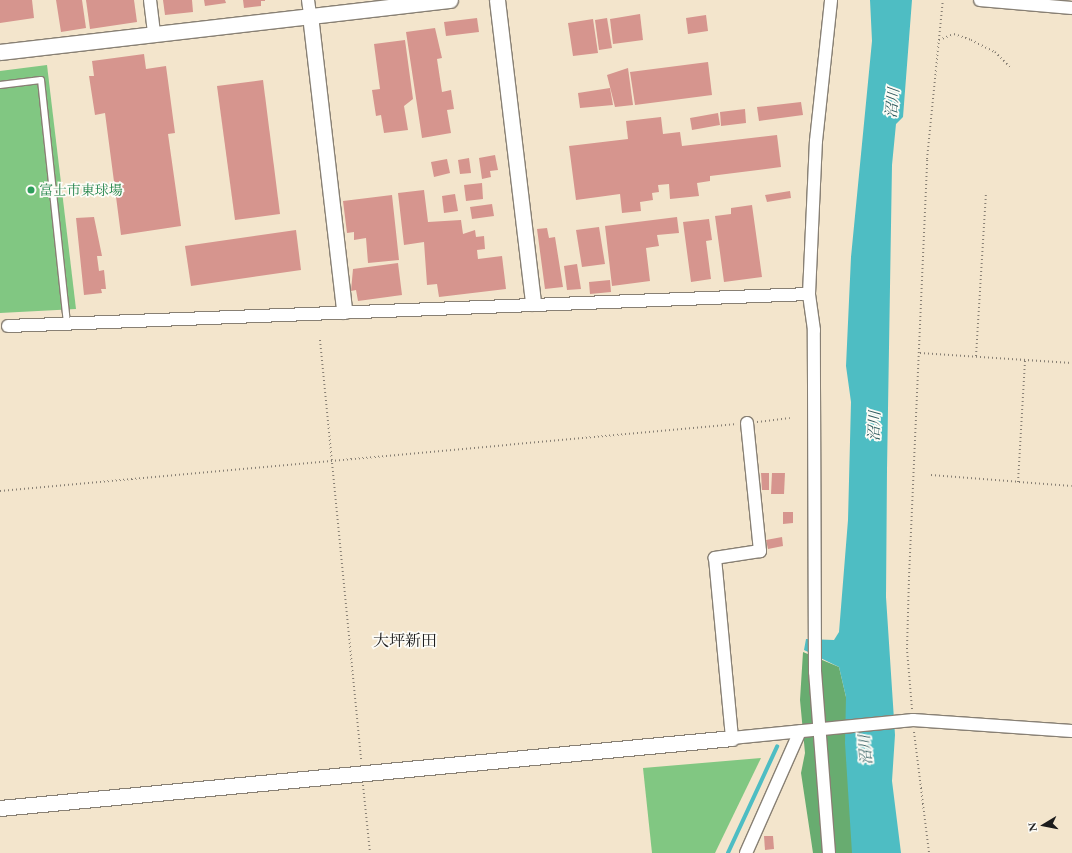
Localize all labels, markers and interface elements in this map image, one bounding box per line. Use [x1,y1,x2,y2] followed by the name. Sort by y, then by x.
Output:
[881,87,903,119] water label: 沼川
[39,182,123,198] place label: 富士市東球場
[26,185,36,195] marker: 富士市東球場
[864,411,884,441] water label: 沼川
[373,631,437,651] district label: 大坪新田
[855,734,875,766] water label: 沼川
[1024,805,1064,845] north arrow
[1025,821,1040,833] text: N

